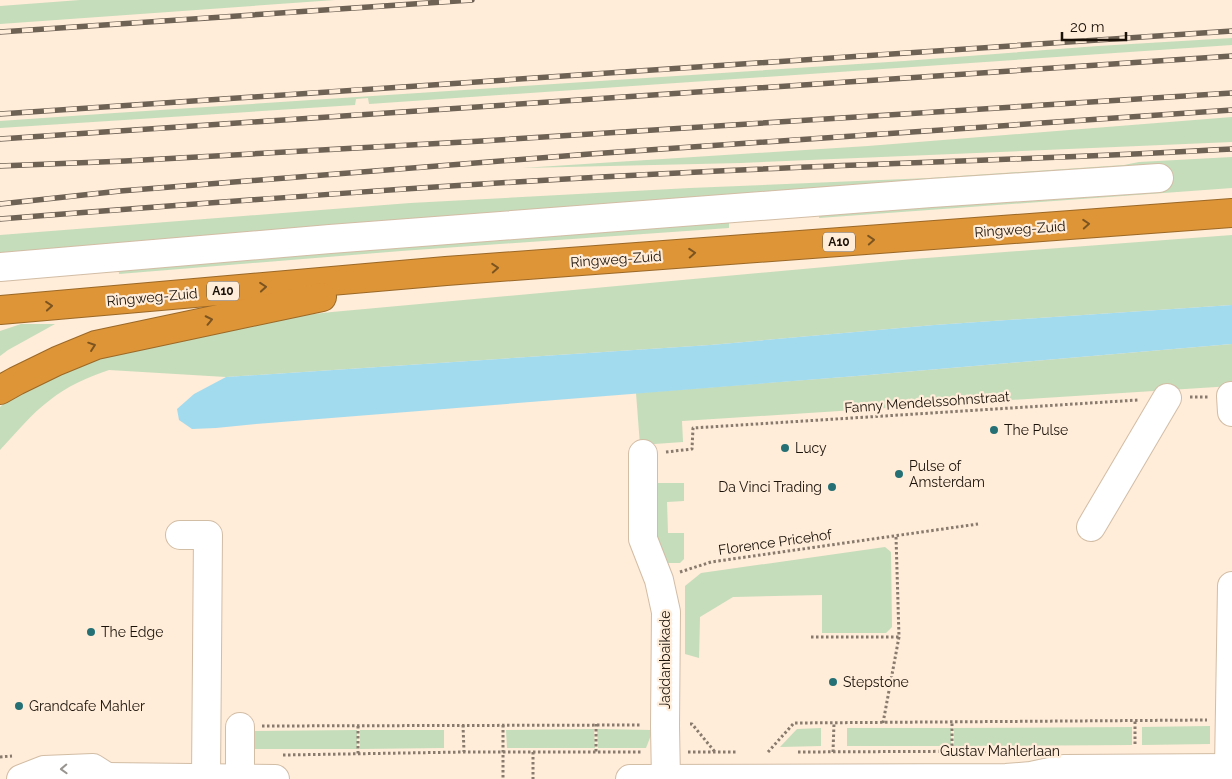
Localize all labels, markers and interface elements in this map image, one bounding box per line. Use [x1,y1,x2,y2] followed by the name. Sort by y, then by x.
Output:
[1062,10,1126,42] scale bar
[1070,18,1105,36] text: 20 m
[974,218,1066,240] street label: Ringweg-Zuid
[1082,218,1090,229] one-way arrow
[823,232,855,252] road number: A10
[868,234,876,245] one-way arrow
[570,248,662,270] street label: Ringweg-Zuid
[688,248,696,259] one-way arrow
[491,262,499,273] one-way arrow
[207,282,239,300] road number: A10
[259,282,267,293] one-way arrow
[106,285,198,309] street label: Ringweg-Zuid
[45,300,53,311] one-way arrow
[205,315,213,326] one-way arrow
[88,342,96,352] one-way arrow
[844,388,1010,416] street label: Fanny Mendelssohnstraat
[1004,422,1068,438] place label: The Pulse
[988,424,1000,436] marker: The Pulse
[795,440,827,456] place label: Lucy
[779,442,791,454] marker: Lucy
[909,458,985,490] place label: Pulse of Amsterdam
[893,468,905,480] marker: Pulse of Amsterdam
[718,479,822,495] place label: Da Vinci Trading
[826,481,838,493] marker: Da Vinci Trading
[717,526,834,558] street label: Florence Pricehof
[657,611,673,709] street label: Jaddanbaikade
[101,624,163,640] place label: The Edge
[85,626,97,638] marker: The Edge
[843,674,909,690] place label: Stepstone
[827,676,839,688] marker: Stepstone
[29,698,145,714] place label: Grandcafe Mahler
[13,700,25,712] marker: Grandcafe Mahler
[940,743,1060,759] street label: Gustav Mahlerlaan
[60,764,68,774] one-way arrow

